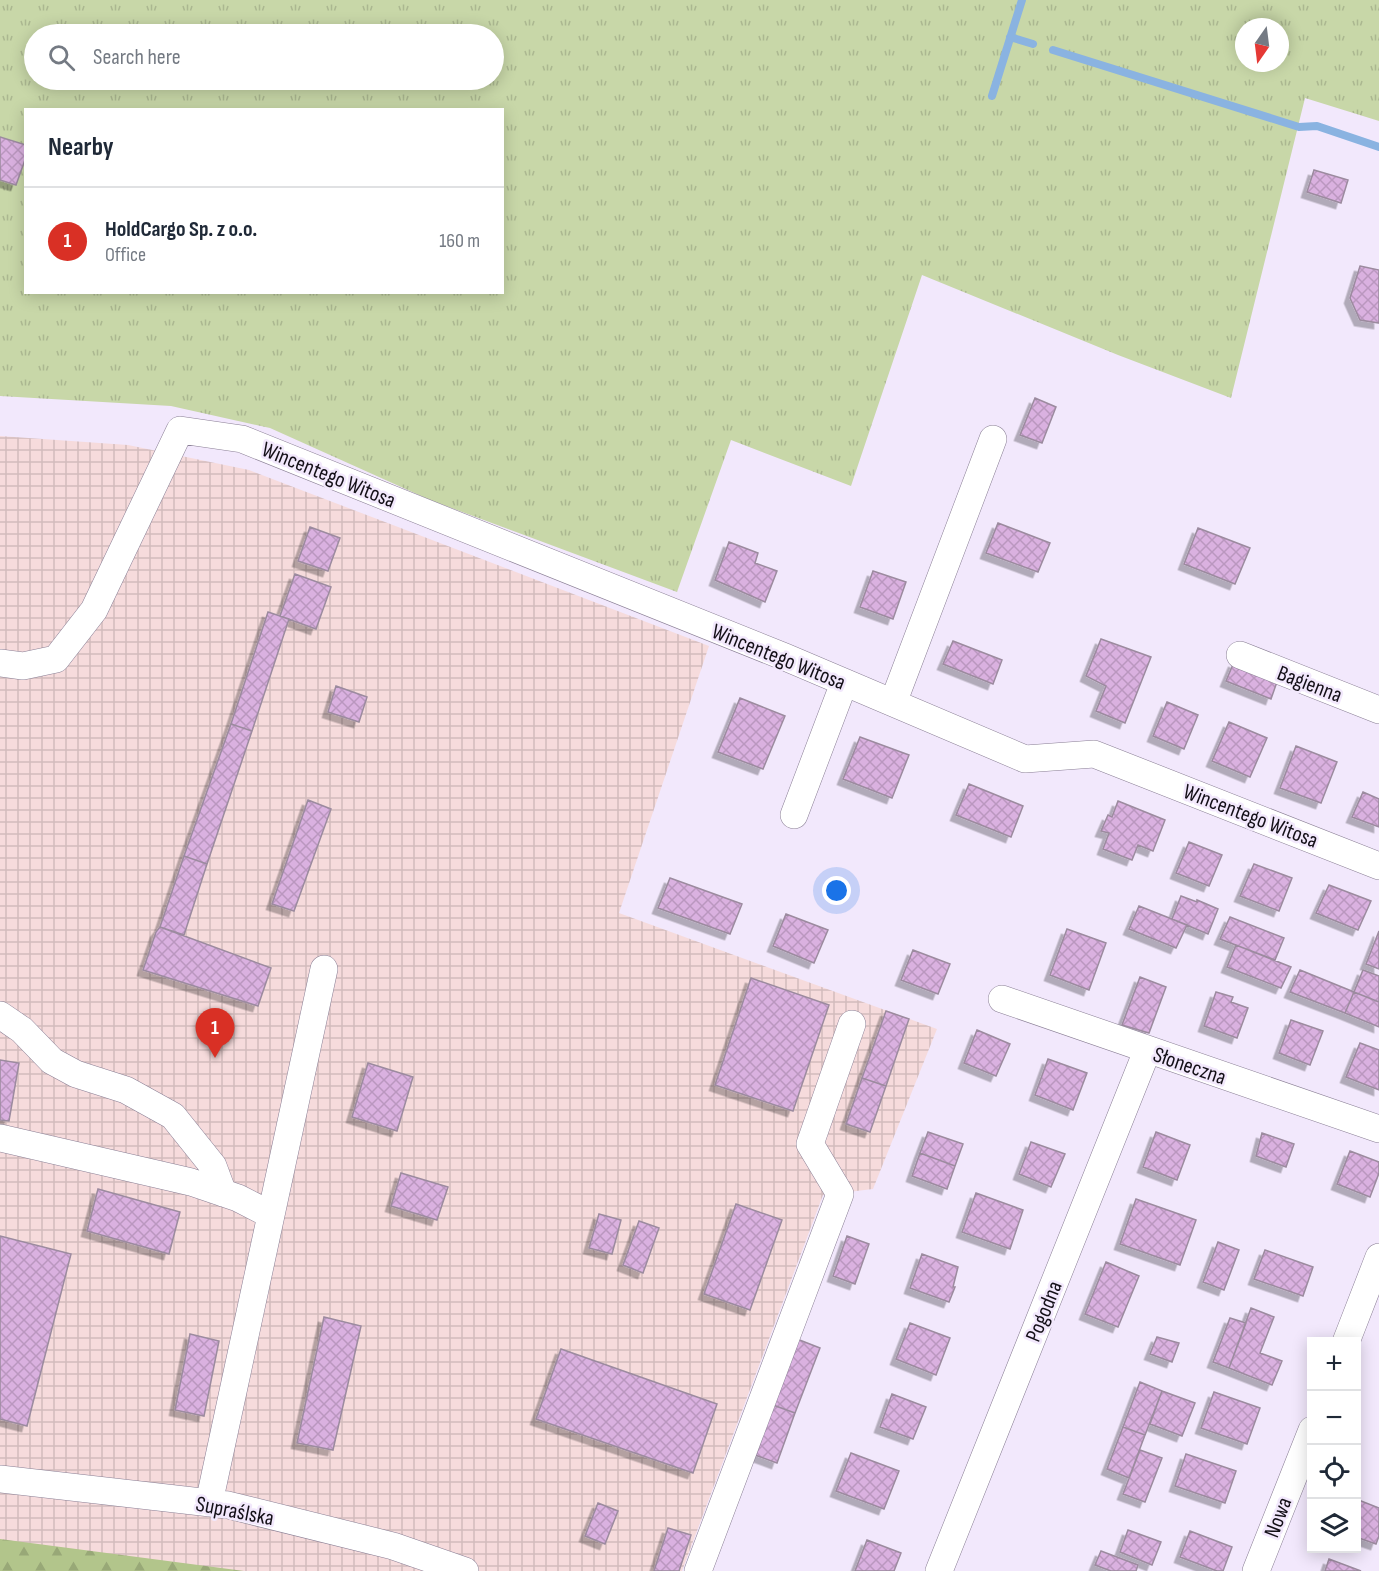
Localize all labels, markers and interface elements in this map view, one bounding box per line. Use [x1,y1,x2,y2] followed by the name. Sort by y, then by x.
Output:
[1235,18,1289,72] north arrow
[24,24,504,90] search box
[45,41,78,74] icon: search
[93,44,180,71] text: Search here
[48,132,114,163] text: Nearby
[105,216,257,243] text: HoldCargo Sp. z o.o.
[64,229,71,253] text: 1
[439,229,480,253] text: 160 m
[105,243,146,267] text: Office
[258,436,399,515] street label: Wincentego Witosa
[708,618,849,697] street label: Wincentego Witosa
[1273,660,1346,709] street label: Bagienna
[1179,778,1322,854] street label: Wincentego Witosa
[822,876,851,905] your location
[196,1008,234,1058] pin: 1
[1149,1041,1230,1091] street label: Słoneczna
[1020,1277,1069,1346] street label: Pogodna
[1307,1337,1361,1553] map controls
[1307,1337,1361,1391] button: +
[1307,1391,1361,1445] button: −
[1307,1445,1361,1499] button: locate
[193,1491,276,1532] street label: Supraślska
[1258,1494,1298,1541] street label: Nowa
[1307,1499,1361,1553] button: layers

